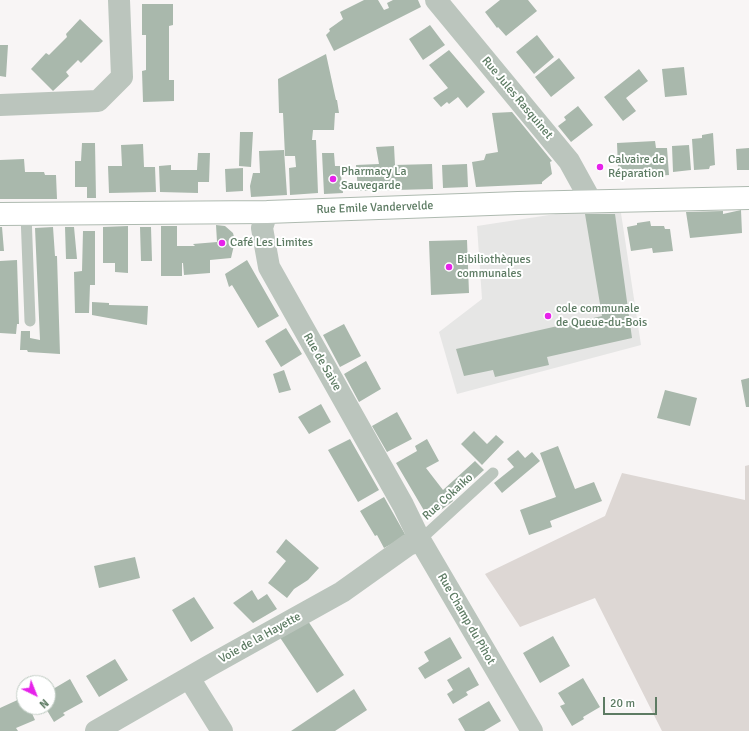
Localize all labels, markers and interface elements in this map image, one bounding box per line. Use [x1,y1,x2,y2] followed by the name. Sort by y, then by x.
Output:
[478,54,556,142] street label: Rue Jules Rasquinet
[608,153,665,181] place label: Calvaire de Réparation
[595,162,605,172] marker: Calvaire de Réparation
[341,165,407,193] place label: Pharmacy La Sauvegarde
[328,174,338,184] marker: Pharmacy La Sauvegarde
[316,199,434,217] street label: Rue Emile Vandervelde
[230,236,313,250] place label: Café Les Limites
[217,238,227,248] marker: Café Les Limites
[457,253,531,281] place label: Bibiliothèques communales
[444,262,454,272] marker: Bibiliothèques communales
[556,302,647,330] place label: cole communale de Queue-du-Bois
[543,311,553,321] marker: cole communale de Queue-du-Bois
[300,331,344,393] street label: Rue de Saive
[420,471,476,523] street label: Rue Cokaiko
[434,571,498,667] street label: Rue Champ du Pihot
[216,610,304,666] street label: Voie de la Hayette
[16,675,56,715] north arrow
[605,689,659,715] scale bar
[37,696,51,711] text: N
[610,696,635,711] text: 20 m

